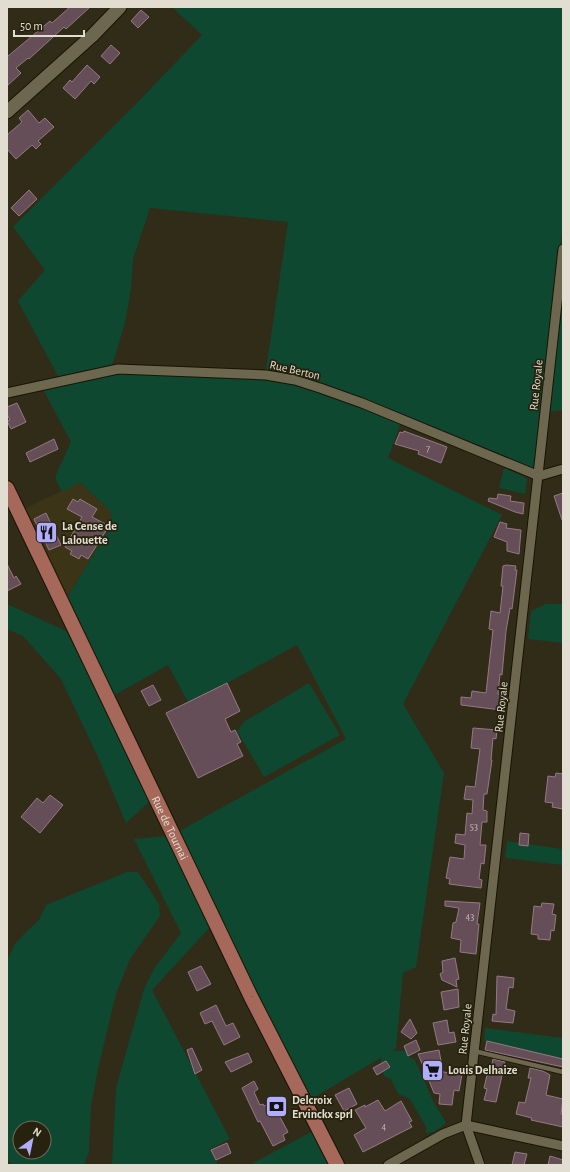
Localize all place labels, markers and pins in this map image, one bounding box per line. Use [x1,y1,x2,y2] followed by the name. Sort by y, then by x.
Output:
[34,520,60,546] restaurant icon: La Cense de Lalouette
[62,520,117,546] place label: La Cense de Lalouette
[420,1057,446,1083] supermarket icon: Louis Delhaize
[448,1064,518,1076] place label: Louis Delhaize
[264,1094,290,1120] bank icon: Delcroix Ervinckx sprl
[292,1094,353,1120] place label: Delcroix Ervinckx sprl

